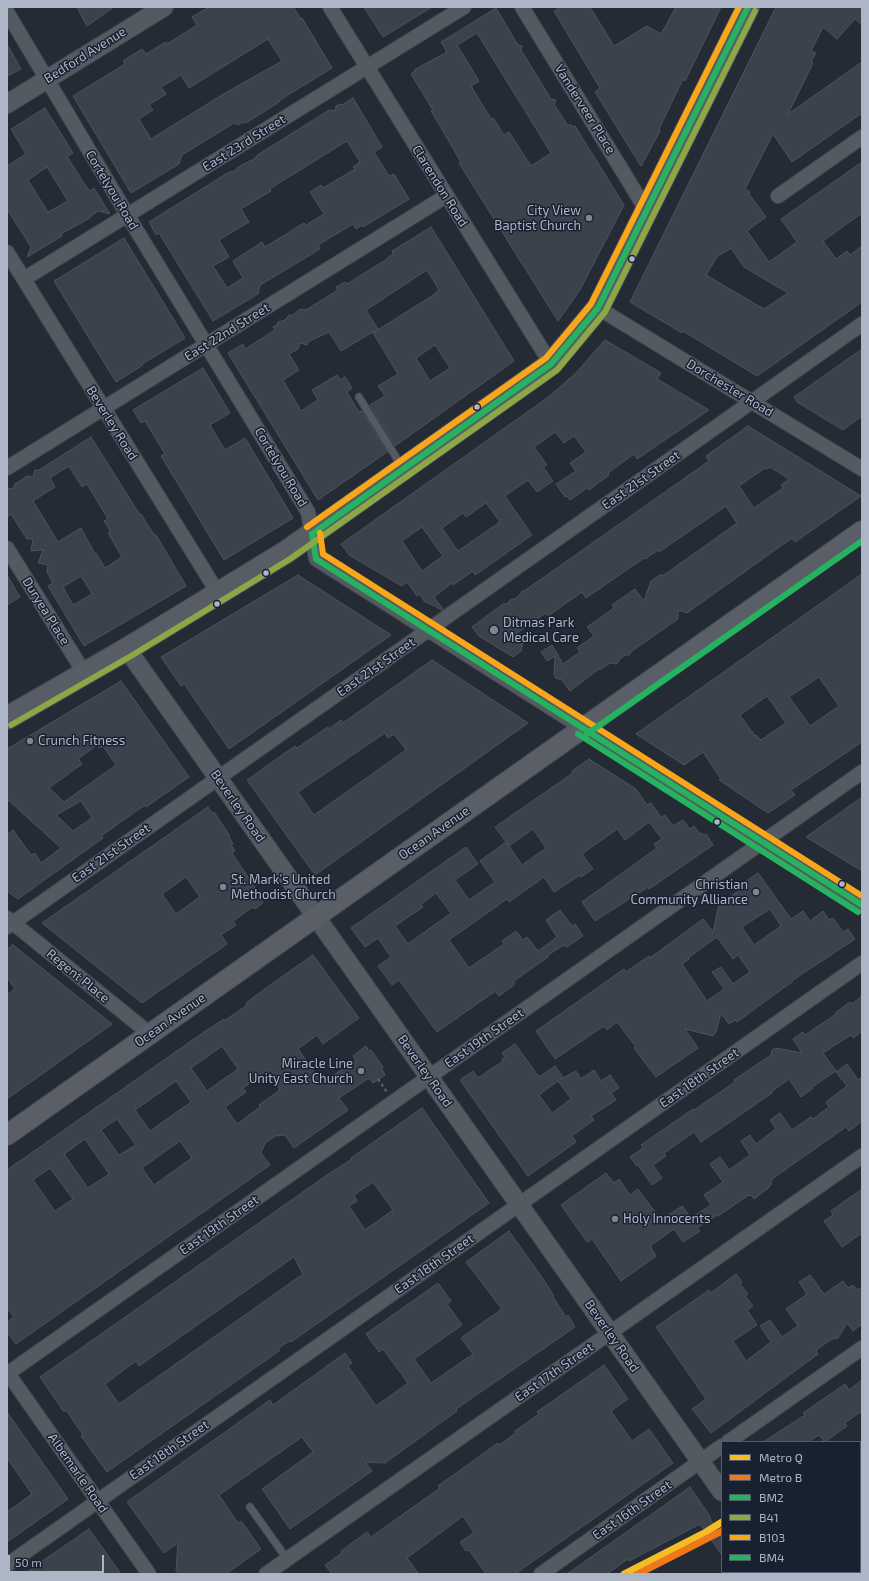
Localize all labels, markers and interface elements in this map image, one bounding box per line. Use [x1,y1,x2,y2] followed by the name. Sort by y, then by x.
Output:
[41,24,129,86] street label: Bedford Avenue
[551,61,619,157] street label: Vanderveer Place
[200,111,288,175] street label: East 23rd Street
[409,142,471,230] street label: Clarendon Road
[82,147,142,233] street label: Cortelyou Road
[494,203,581,234] place label: City View Baptist Church
[584,213,594,223] marker: City View Baptist Church
[627,254,637,264] unlabelled marker
[182,300,272,364] street label: East 22nd Street
[684,356,776,420] street label: Dorchester Road
[83,383,141,463] street label: Beverley Road
[472,402,482,412] unlabelled marker
[251,424,311,510] street label: Cortelyou Road
[599,447,683,513] street label: East 21st Street
[261,568,271,578] unlabelled marker
[19,574,73,648] street label: Duryea Place
[212,599,222,609] unlabelled marker
[503,615,579,646] place label: Ditmas Park Medical Care
[488,624,500,636] marker: Ditmas Park Medical Care
[334,634,418,700] street label: East 21st Street
[38,733,125,749] place label: Crunch Fitness
[25,736,35,746] marker: Crunch Fitness
[207,767,269,845] street label: Beverley Road
[396,803,472,863] street label: Ocean Avenue
[712,817,722,827] unlabelled marker
[69,820,153,886] street label: East 21st Street
[231,872,336,903] place label: St. Mark's United Methodist Church
[631,877,748,908] place label: Christian Community Alliance
[837,879,847,889] unlabelled marker
[218,882,228,892] marker: St. Mark's United Methodist Church
[751,887,761,897] marker: Christian Community Alliance
[43,946,113,1006] street label: Regent Place
[132,990,208,1050] street label: Ocean Avenue
[441,1005,527,1071] street label: East 19th Street
[394,1032,456,1110] street label: Beverley Road
[656,1045,742,1111] street label: East 18th Street
[249,1056,353,1087] place label: Miracle Line Unity East Church
[356,1066,366,1076] marker: Miracle Line Unity East Church
[176,1192,262,1258] street label: East 19th Street
[623,1211,711,1227] place label: Holy Innocents
[610,1214,620,1224] marker: Holy Innocents
[391,1231,477,1297] street label: East 18th Street
[581,1297,643,1375] street label: Beverley Road
[512,1339,596,1405] street label: East 17th Street
[126,1417,212,1483] street label: East 18th Street
[45,1430,111,1516] street label: Albemarle Road
[721,1441,861,1573] legend
[759,1450,803,1464] text: Metro Q
[759,1470,802,1484] text: Metro B
[589,1477,675,1543] street label: East 16th Street
[759,1490,784,1504] text: BM2
[759,1510,779,1524] text: B41
[759,1530,785,1544] text: B103
[10,1547,106,1573] scale bar
[759,1550,784,1564] text: BM4
[15,1555,42,1569] text: 50 m

